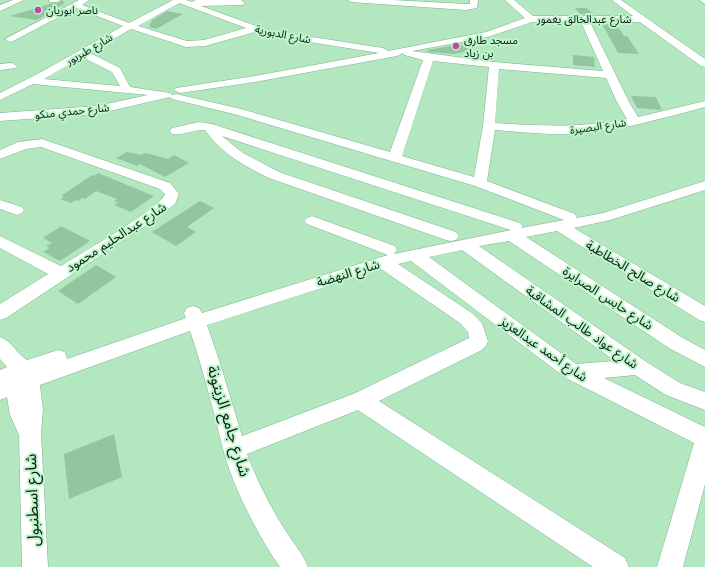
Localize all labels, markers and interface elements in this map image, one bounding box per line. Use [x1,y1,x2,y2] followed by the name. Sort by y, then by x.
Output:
[46,4,98,17] place label: ناصر ابوريان
[33,5,43,15] marker: ناصر ابوريان
[536,13,632,27] street label: شارع عبدالخالق يغمور
[254,23,312,47] street label: شارع الدبورية
[63,31,116,69] street label: شارع طبربور
[464,34,518,60] place label: مسجد طارق بن زياد
[451,41,461,51] marker: مسجد طارق بن زياد
[34,101,111,124] street label: شارع حمدي منكو
[569,116,628,138] street label: شارع البصيرة
[63,199,170,277] street label: شارع عبدالحليم محمود
[582,237,683,308] street label: شارع صالح الخطاطبة
[315,256,382,293] street label: شارع النهضة
[558,263,656,335] street label: شارع حابس الصرايرة
[521,283,641,374] street label: شارع عواد طالب المشاقبة
[495,312,591,387] street label: شارع أحمد عبدالعزيز
[200,363,254,480] street label: شارع جامع الزيتونة
[22,453,46,547] street label: شارع اسطنبول

